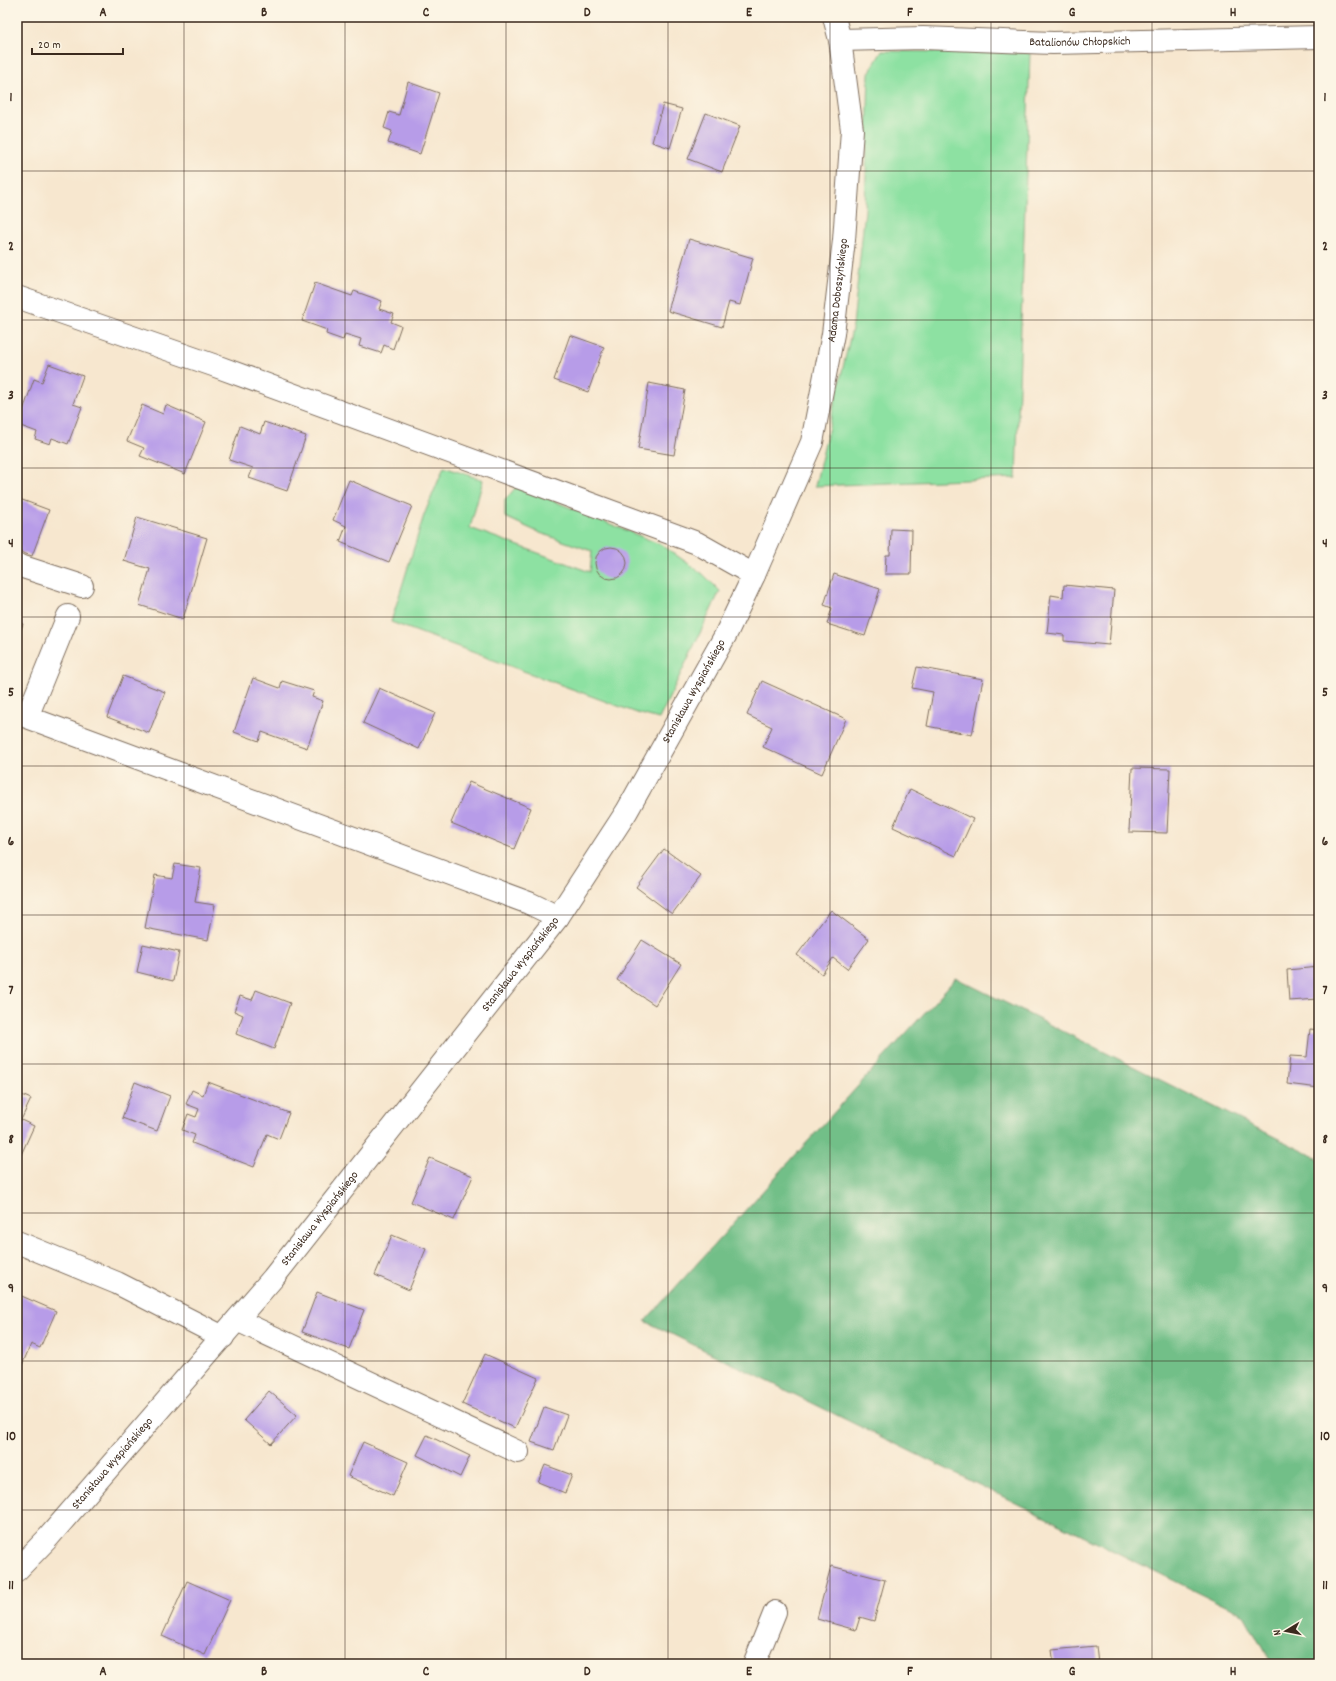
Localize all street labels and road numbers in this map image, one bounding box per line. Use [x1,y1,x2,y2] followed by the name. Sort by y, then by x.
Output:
[1029,33,1131,52] street label: Batalionów Chłopskich
[823,237,853,344] street label: Adama Doboszyńskiego
[658,636,730,746] street label: Stanisława Wyspiańskiego
[478,913,563,1015] street label: Stanisława Wyspiańskiego
[277,1168,363,1270] street label: Stanisława Wyspiańskiego
[68,1414,157,1513] street label: Stanisława Wyspiańskiego

